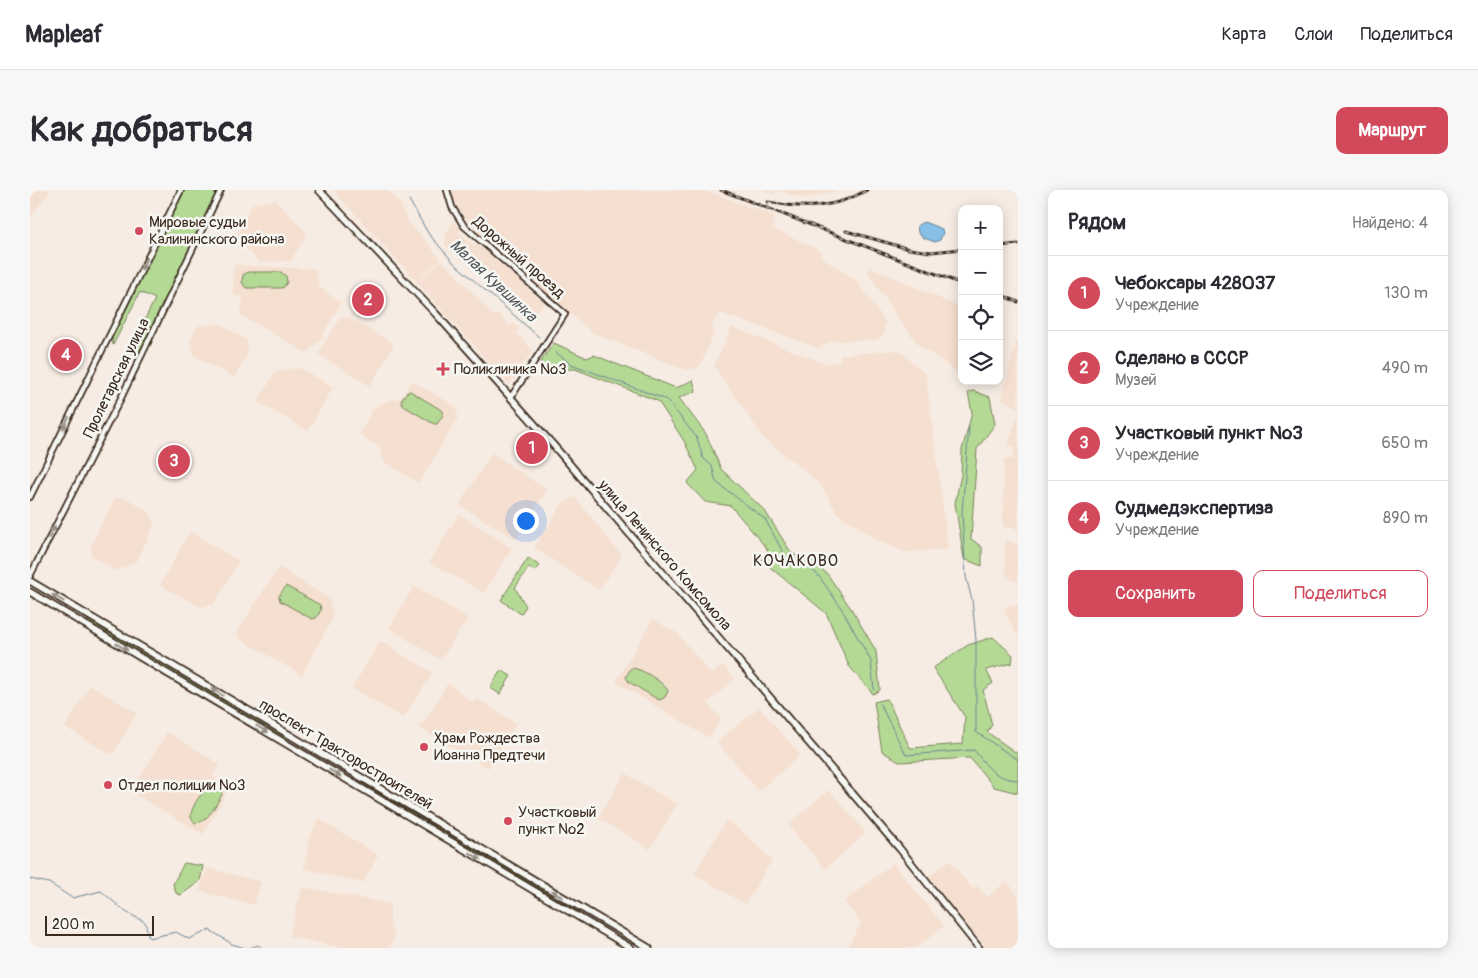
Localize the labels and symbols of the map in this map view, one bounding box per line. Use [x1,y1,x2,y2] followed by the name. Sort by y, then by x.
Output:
[468,212,569,303] street label: Дорожный проезд
[149,213,284,249] place label: Мировые судьи Калининского района
[133,225,145,237] marker: Мировые судьи Калининского района
[446,235,542,327] water label: Малая Кувшинка
[140,257,148,271] one-way arrow
[352,281,384,319] pin: 2
[79,315,154,441] street label: Пролетарская улица
[50,336,82,374] pin: 4
[454,360,567,379] place label: Поликлиника №3
[436,362,450,376] marker: Поликлиника №3
[62,416,70,431] one-way arrow
[516,429,548,467] pin: 1
[158,442,190,480] pin: 3
[593,475,735,635] street label: улица Ленинского Комсомола
[513,508,539,534] your location
[48,525,56,540] one-way arrow
[753,551,839,571] district label: КОЧАКОВО
[51,593,64,602] one-way arrow
[116,642,129,651] one-way arrow
[210,688,225,696] one-way arrow
[256,695,436,814] street label: проспект Тракторостроителей
[256,725,269,734] one-way arrow
[434,729,545,765] place label: Храм Рождества Иоанна Предтечи
[418,741,430,753] marker: Храм Рождества Иоанна Предтечи
[329,768,342,777] one-way arrow
[118,776,245,795] place label: Отдел полиции №3
[102,779,114,791] marker: Отдел полиции №3
[518,803,596,839] place label: Участковый пункт №2
[502,815,514,827] marker: Участковый пункт №2
[468,851,481,860] one-way arrow
[551,889,564,898] one-way arrow
[45,913,154,936] scale bar

